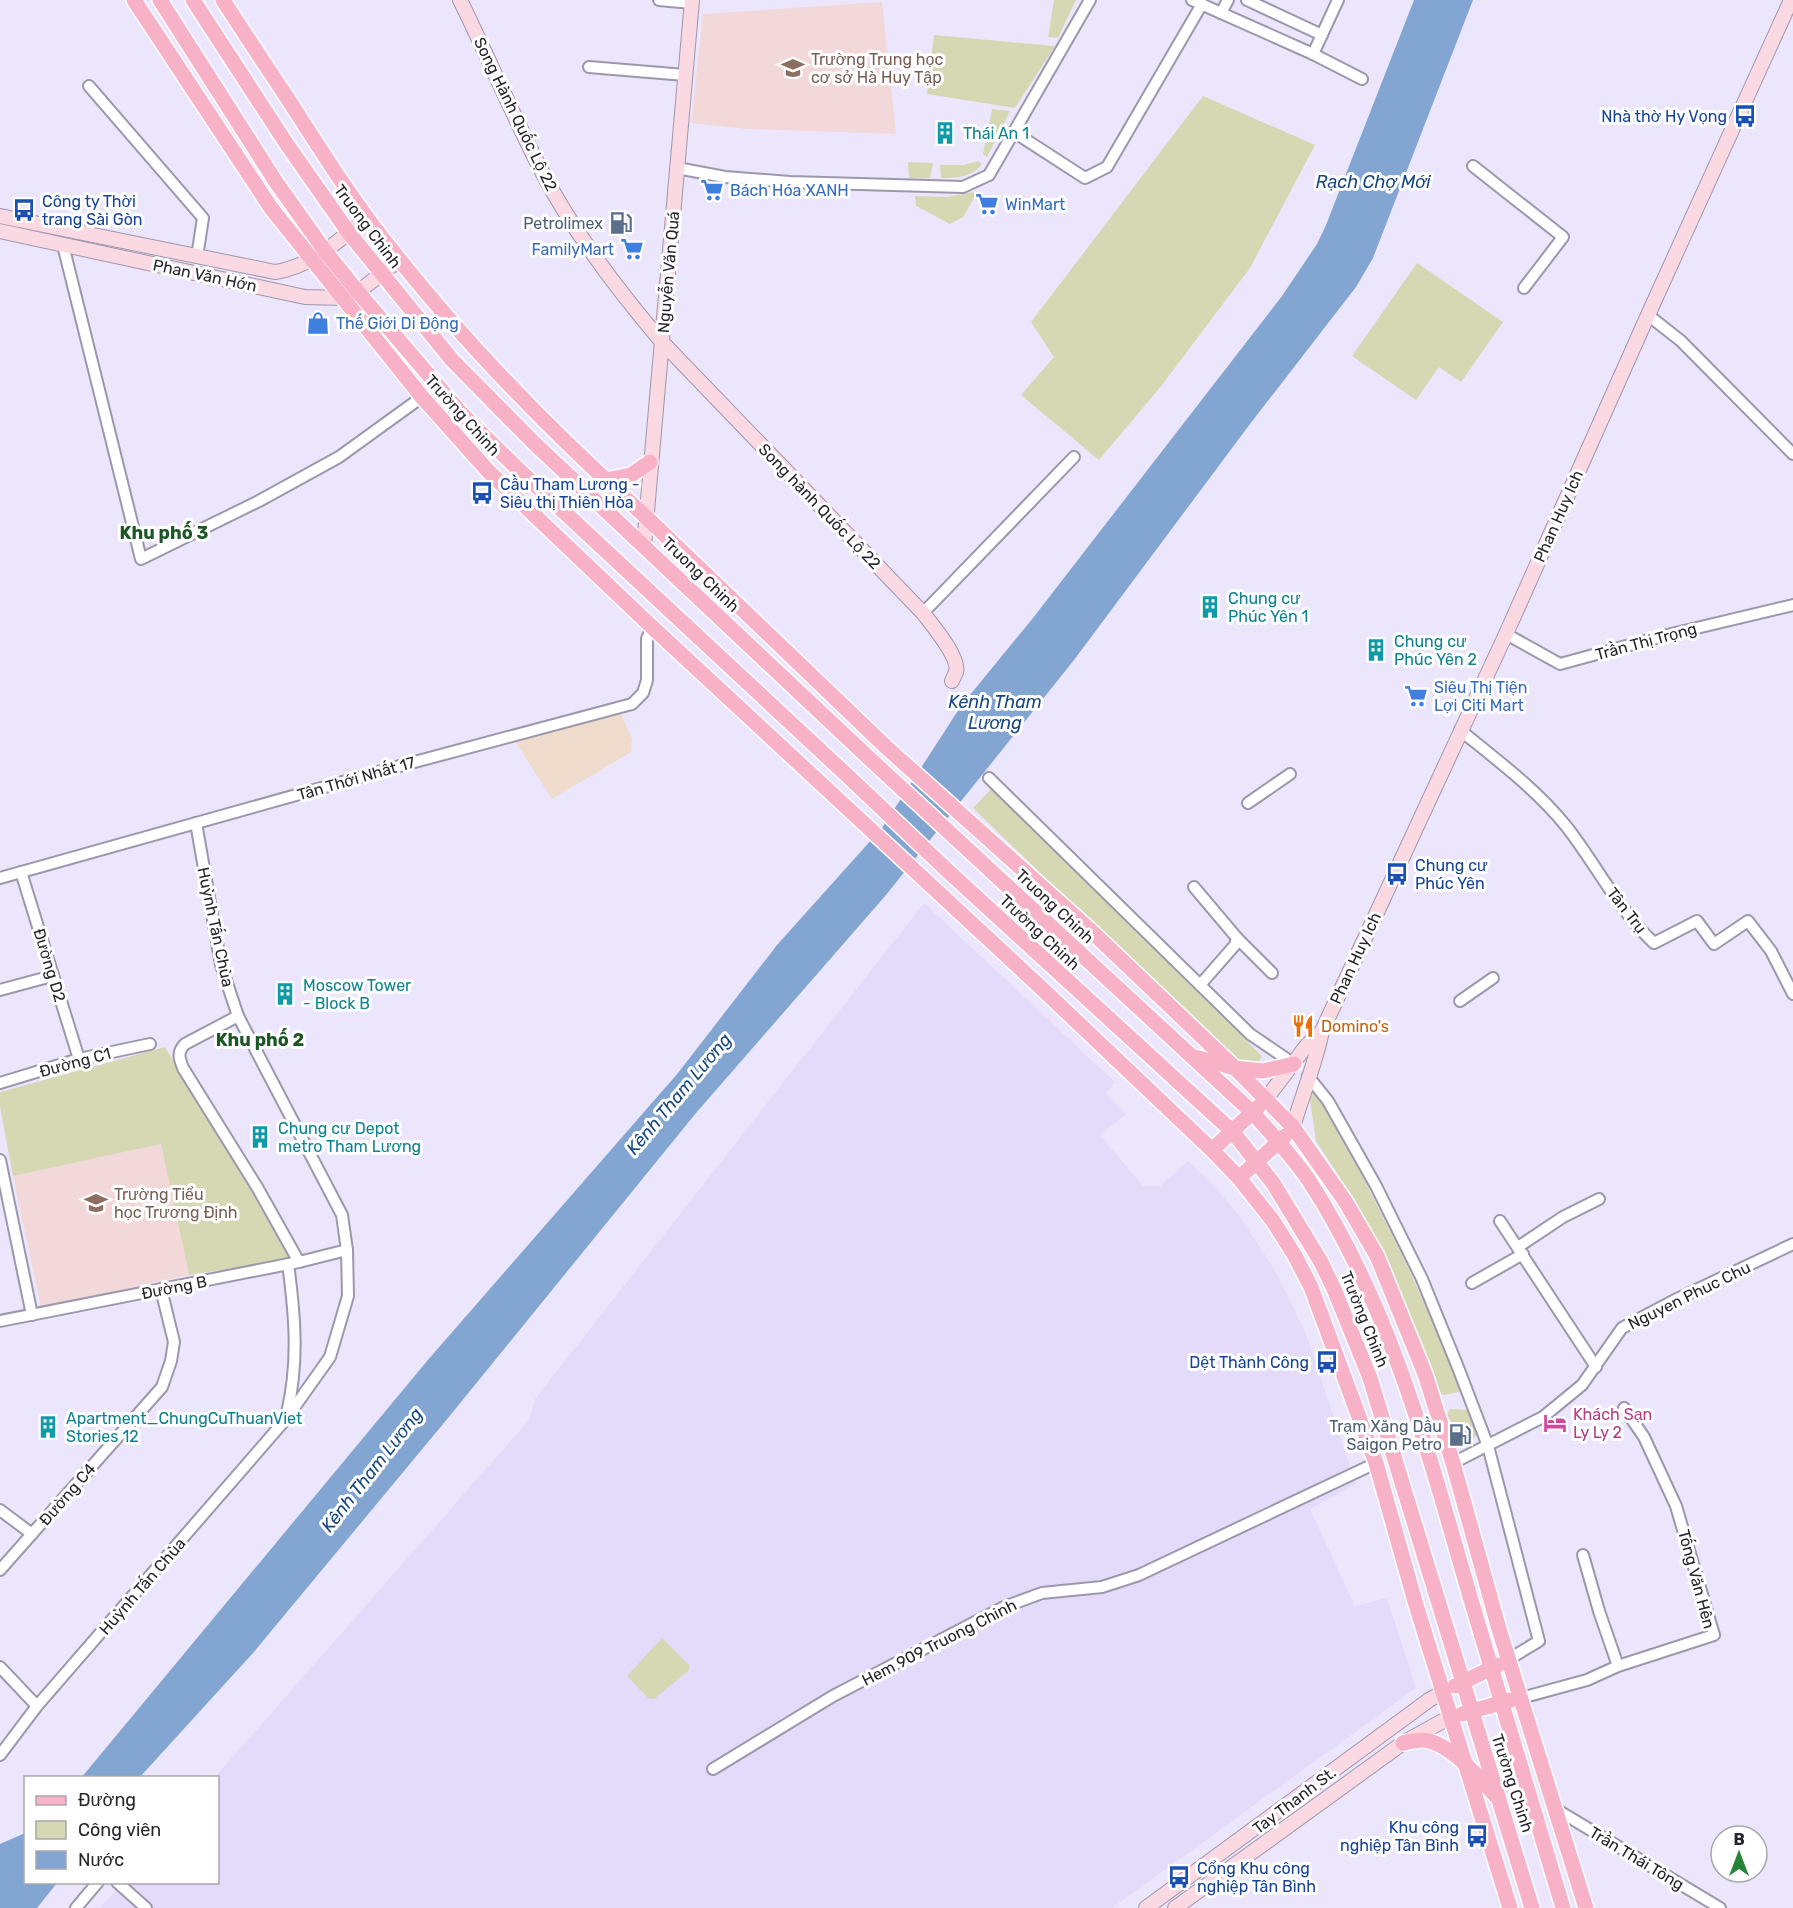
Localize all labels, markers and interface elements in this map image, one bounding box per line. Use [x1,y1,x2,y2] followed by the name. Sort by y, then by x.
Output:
[470,34,562,194] street label: Song Hành Quốc Lộ 22
[811,50,943,87] place label: Trường Trung học cơ sở Hà Huy Tập
[780,55,806,81] school or university icon: Trường Trung học cơ sở Hà Huy Tập
[1732,103,1758,129] bus stop icon: Nhà thờ Hy Vọng
[1601,107,1727,126] place label: Nhà thờ Hy Vọng
[932,120,958,146] building icon: Thái An 1
[963,124,1029,143] place label: Thái An 1
[1315,171,1431,193] water label: Rạch Chợ Mới
[699,177,725,203] supermarket icon: Bách Hóa XANH
[330,181,405,272] street label: Truong Chinh
[730,181,849,200] place label: Bách Hóa XANH
[974,191,1000,217] supermarket icon: WinMart
[42,192,143,229] place label: Công ty Thời trang Sài Gòn
[1005,195,1065,214] place label: WinMart
[11,197,37,223] bus stop icon: Công ty Thời trang Sài Gòn
[608,210,634,236] fuel station icon: Petrolimex
[652,210,683,334] street label: Nguyễn Văn Quá
[523,214,603,233] place label: Petrolimex
[619,236,645,262] supermarket icon: FamilyMart
[532,240,614,259] place label: FamilyMart
[151,255,259,296] street label: Phan Văn Hớn
[305,310,331,336] shop icon: Thế Giới Di Động
[336,313,459,333] place label: Thế Giới Di Động
[421,371,504,460] street label: Trường Chinh
[755,439,886,573] street label: Song hành Quốc Lộ 22
[1530,467,1587,565] street label: Phan Huy Ich
[500,474,639,512] place label: Cầu Tham Lương - Siêu thị Thiên Hòa
[469,480,495,506] bus stop icon: Cầu Tham Lương - Siêu thị Thiên Hòa
[120,521,209,544] district label: Khu phố 3
[658,533,743,616] street label: Truong Chinh
[1228,589,1308,626] place label: Chung cư Phúc Yên 1
[1197,594,1223,620] building icon: Chung cư Phúc Yên 1
[1593,618,1699,664] street label: Trần Thị Trọng
[1394,632,1477,669] place label: Chung cư Phúc Yên 2
[1363,637,1389,663] building icon: Chung cư Phúc Yên 2
[1434,678,1527,715] place label: Siêu Thị Tiện Lợi Citi Mart
[1403,683,1429,709] supermarket icon: Siêu Thị Tiện Lợi Citi Mart
[948,691,1042,734] water label: Kênh Tham Lương
[295,751,417,804] street label: Tân Thới Nhất 17
[1415,856,1488,893] place label: Chung cư Phúc Yên
[1384,861,1410,887] bus stop icon: Chung cư Phúc Yên
[194,865,239,989] street label: Huỳnh Tấn Chùa
[1012,865,1098,947] street label: Truong Chinh
[1603,884,1650,937] street label: Tân Trụ
[996,891,1083,974] street label: Trường Chinh
[1326,909,1385,1007] street label: Phan Huy Ich
[29,926,70,1004] street label: Đường D2
[303,976,411,1013] place label: Moscow Tower - Block B
[272,981,298,1007] building icon: Moscow Tower - Block B
[1290,1013,1316,1039] restaurant icon: Domino's
[1321,1017,1389,1036] place label: Domino's
[216,1028,304,1051] district label: Khu phố 2
[622,1029,736,1159] water label: Kênh Tham Lương
[37,1044,113,1081] street label: Đường C1
[278,1119,421,1156] place label: Chung cư Depot metro Tham Lương
[247,1124,273,1150] building icon: Chung cư Depot metro Tham Lương
[114,1185,238,1222] place label: Trường Tiểu học Trương Định
[83,1190,109,1216] school or university icon: Trường Tiểu học Trương Định
[1625,1258,1754,1333] street label: Nguyen Phuc Chu
[1337,1268,1392,1370] street label: Trường Chinh
[140,1272,208,1303] street label: Đường B
[1314,1349,1340,1375] bus stop icon: Dệt Thành Công
[1189,1353,1309,1372] place label: Dệt Thành Công
[317,1403,428,1537] water label: Kênh Tham Lương
[1573,1405,1652,1442] place label: Khách Sạn Ly Ly 2
[66,1409,302,1446] place label: Apartment_ChungCuThuanViet Stories 12
[1542,1410,1568,1436] hotel icon: Khách Sạn Ly Ly 2
[35,1414,61,1440] building icon: Apartment_ChungCuThuanViet Stories 12
[1329,1416,1442,1454] place label: Trạm Xăng Dầu Saigon Petro
[1447,1422,1473,1448] fuel station icon: Trạm Xăng Dầu Saigon Petro
[35,1459,100,1529] street label: Đường C4
[1674,1527,1720,1631] street label: Tống Văn Hên
[94,1533,190,1639] street label: Huỳnh Tấn Chùa
[859,1595,1020,1690] street label: Hem 909 Truong Chinh
[1488,1732,1537,1835] street label: Trường Chinh
[1249,1763,1340,1838] street label: Tay Thanh St.
[24,1776,219,1884] legend
[78,1789,136,1811] text: Đường
[1340,1818,1459,1855] place label: Khu công nghiệp Tân Bình
[78,1819,161,1841] text: Công viên
[1586,1822,1688,1894] street label: Trần Thái Tông
[1464,1823,1490,1849] bus stop icon: Khu công nghiệp Tân Bình
[1709,1824,1769,1884] north arrow
[1733,1830,1745,1849] text: B
[78,1849,124,1871] text: Nước
[1197,1859,1316,1896] place label: Cổng Khu công nghiệp Tân Bình
[1166,1864,1192,1890] bus stop icon: Cổng Khu công nghiệp Tân Bình

